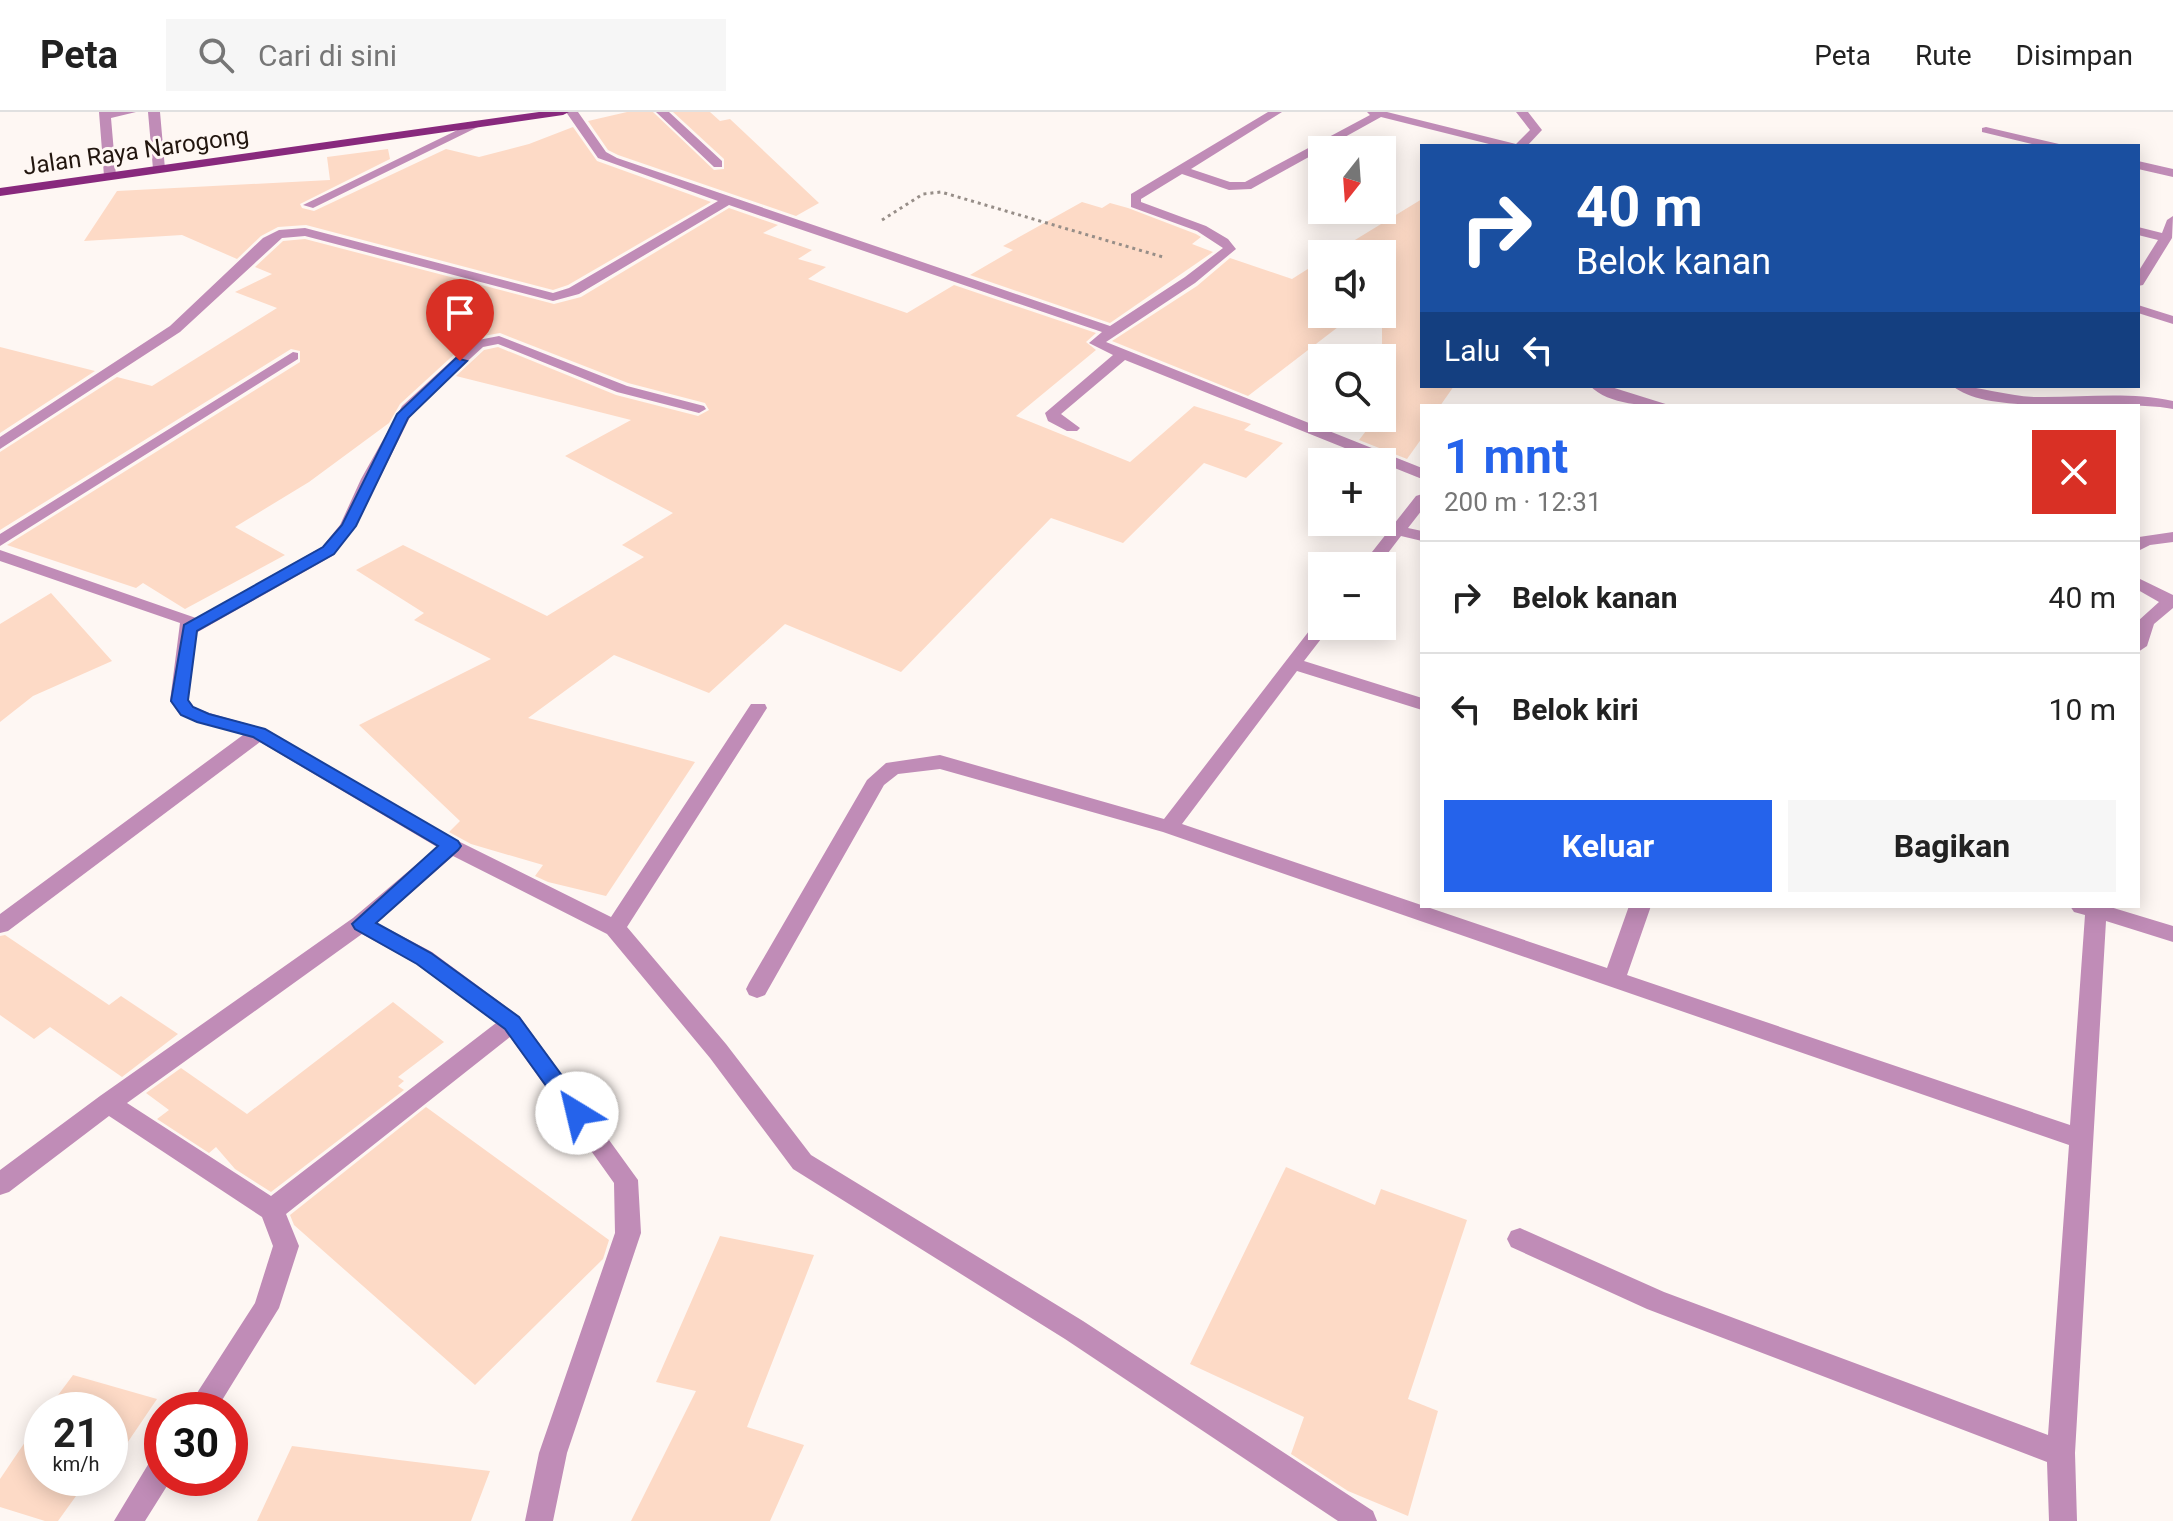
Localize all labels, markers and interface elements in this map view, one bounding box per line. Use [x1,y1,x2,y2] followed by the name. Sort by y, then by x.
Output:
[166,19,726,91] search box
[40,33,118,77] text: Peta
[194,33,238,77] icon: search
[258,38,397,73] text: Cari di sini
[1814,39,1871,72] text: Peta
[1915,39,1972,72] text: Rute
[2016,39,2133,72] text: Disimpan
[21,121,251,181] street label: Jalan Raya Narogong
[1308,136,1396,224] north arrow
[1308,136,1396,640] map controls
[1576,174,1703,240] text: 40 m
[1444,176,1548,280] icon: right
[1308,240,1396,328] button: sound
[1576,241,1771,283] text: Belok kanan
[426,279,494,361] pin
[438,291,482,335] icon: arrive
[1516,328,1560,372] icon: left
[1444,333,1500,368] text: Lalu
[1308,344,1396,432] button: search
[1444,428,1568,485] text: 1 mnt
[2032,430,2116,514] button: close
[1308,448,1396,536] button: +
[1444,487,1602,517] text: 200 m · 12:31
[1308,552,1396,640] button: −
[1444,575,1488,619] icon: right
[1512,580,1677,615] text: Belok kanan
[2049,580,2116,615] text: 40 m
[1444,687,1488,731] icon: left
[1512,692,1639,727] text: Belok kiri
[2049,692,2116,727] text: 10 m
[1444,800,1772,892] button: Keluar
[1788,800,2116,892] button: Bagikan
[535,1071,619,1155] position arrow
[144,1392,248,1496] speed limit sign: 30
[53,1410,99,1457] text: 21
[53,1452,99,1476] text: km/h

